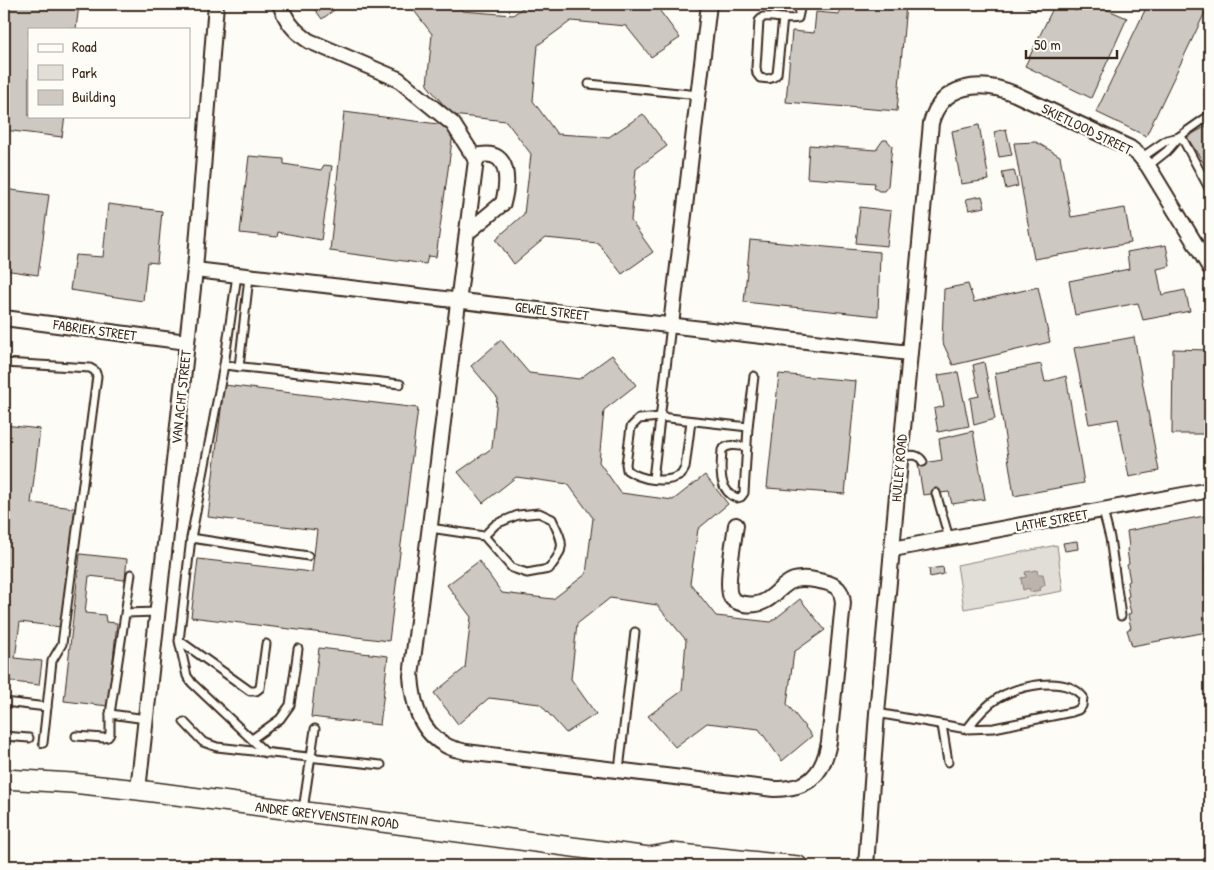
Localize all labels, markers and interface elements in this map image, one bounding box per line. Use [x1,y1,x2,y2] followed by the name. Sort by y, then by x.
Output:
[28,28,190,118] legend
[1026,28,1118,60] scale bar
[1034,34,1061,55] text: 50 m
[72,36,97,57] text: Road
[72,62,97,83] text: Park
[72,86,116,107] text: Building
[1039,98,1136,159] street label: SKIETLOOD STREET
[514,297,591,325] street label: GEWEL STREET
[51,314,138,345] street label: FABRIEK STREET
[166,349,195,445] street label: VAN ACHT STREET
[886,433,911,503] street label: HULLEY ROAD
[1014,504,1090,535] street label: LATHE STREET
[254,796,400,833] street label: ANDRE GREYVENSTEIN ROAD

